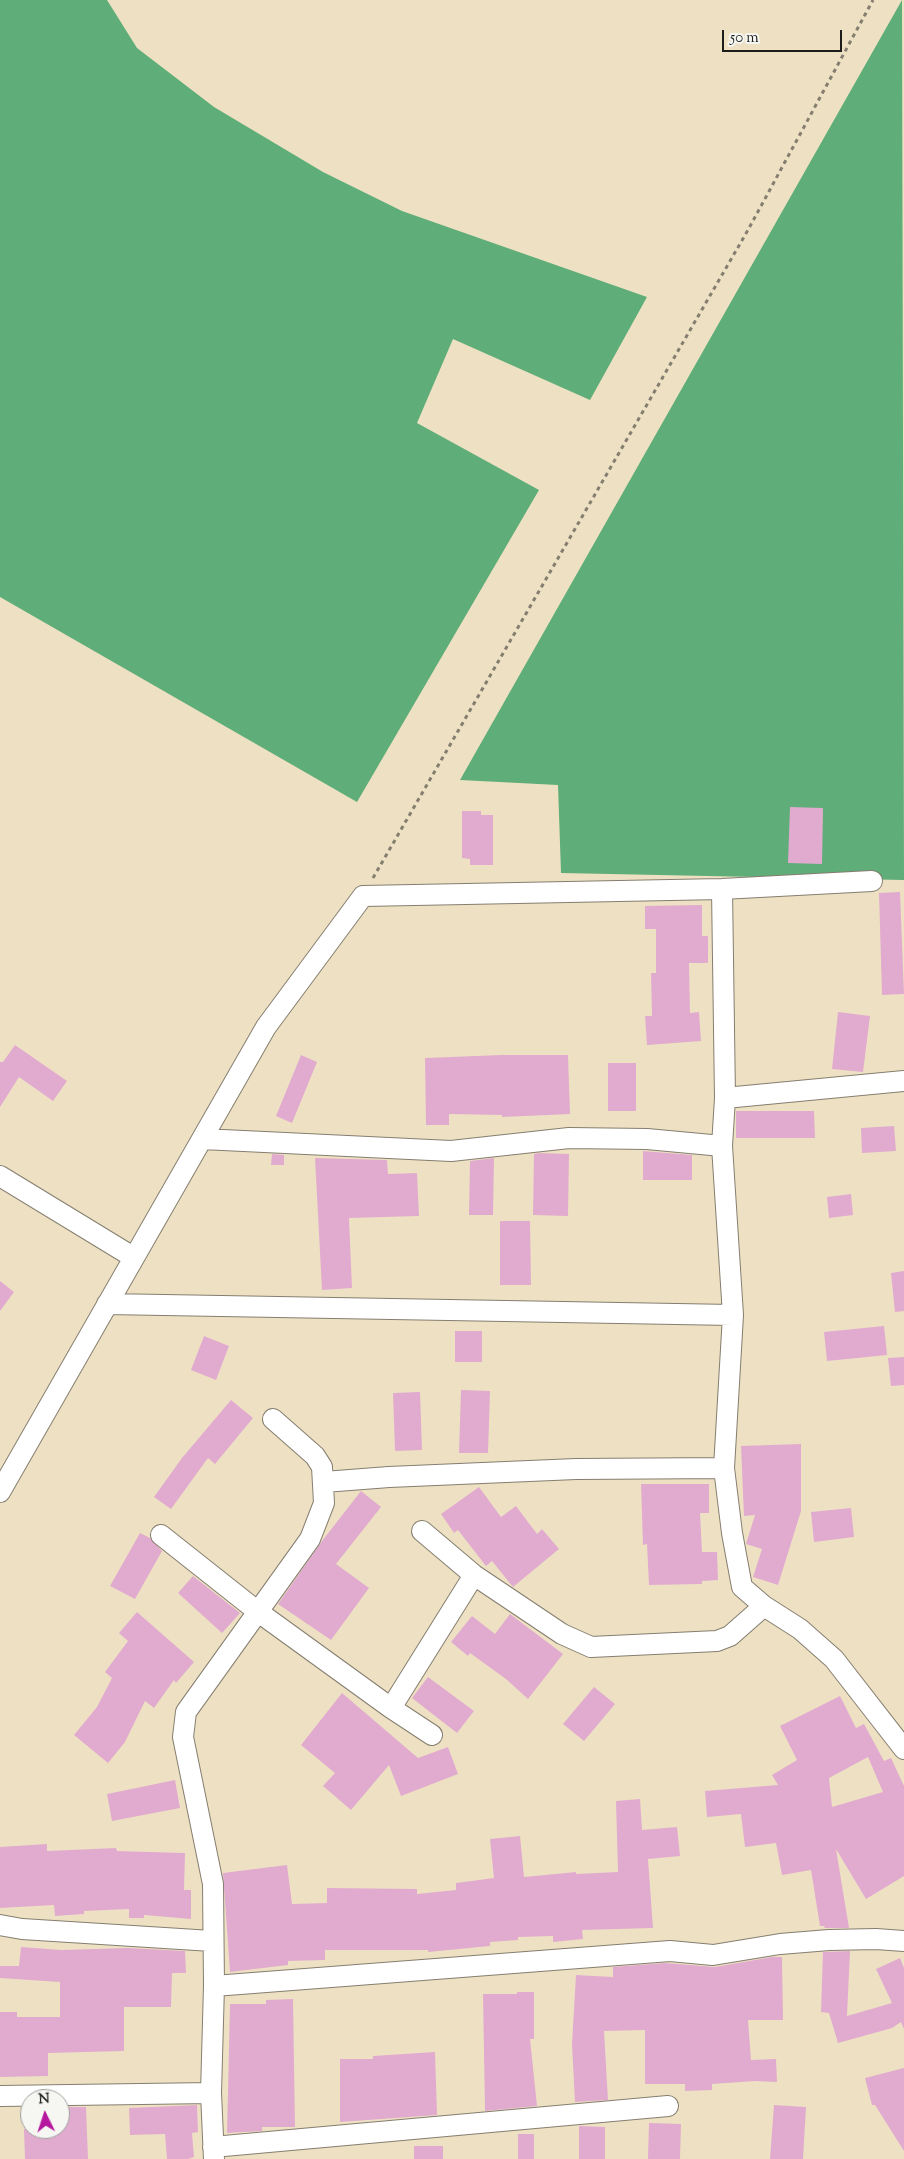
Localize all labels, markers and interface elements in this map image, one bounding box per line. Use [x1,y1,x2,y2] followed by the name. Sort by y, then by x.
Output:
[724,20,844,52] scale bar
[730,28,759,49] text: 50 m
[20,2089,70,2139] north arrow
[38,2090,50,2110] text: N

